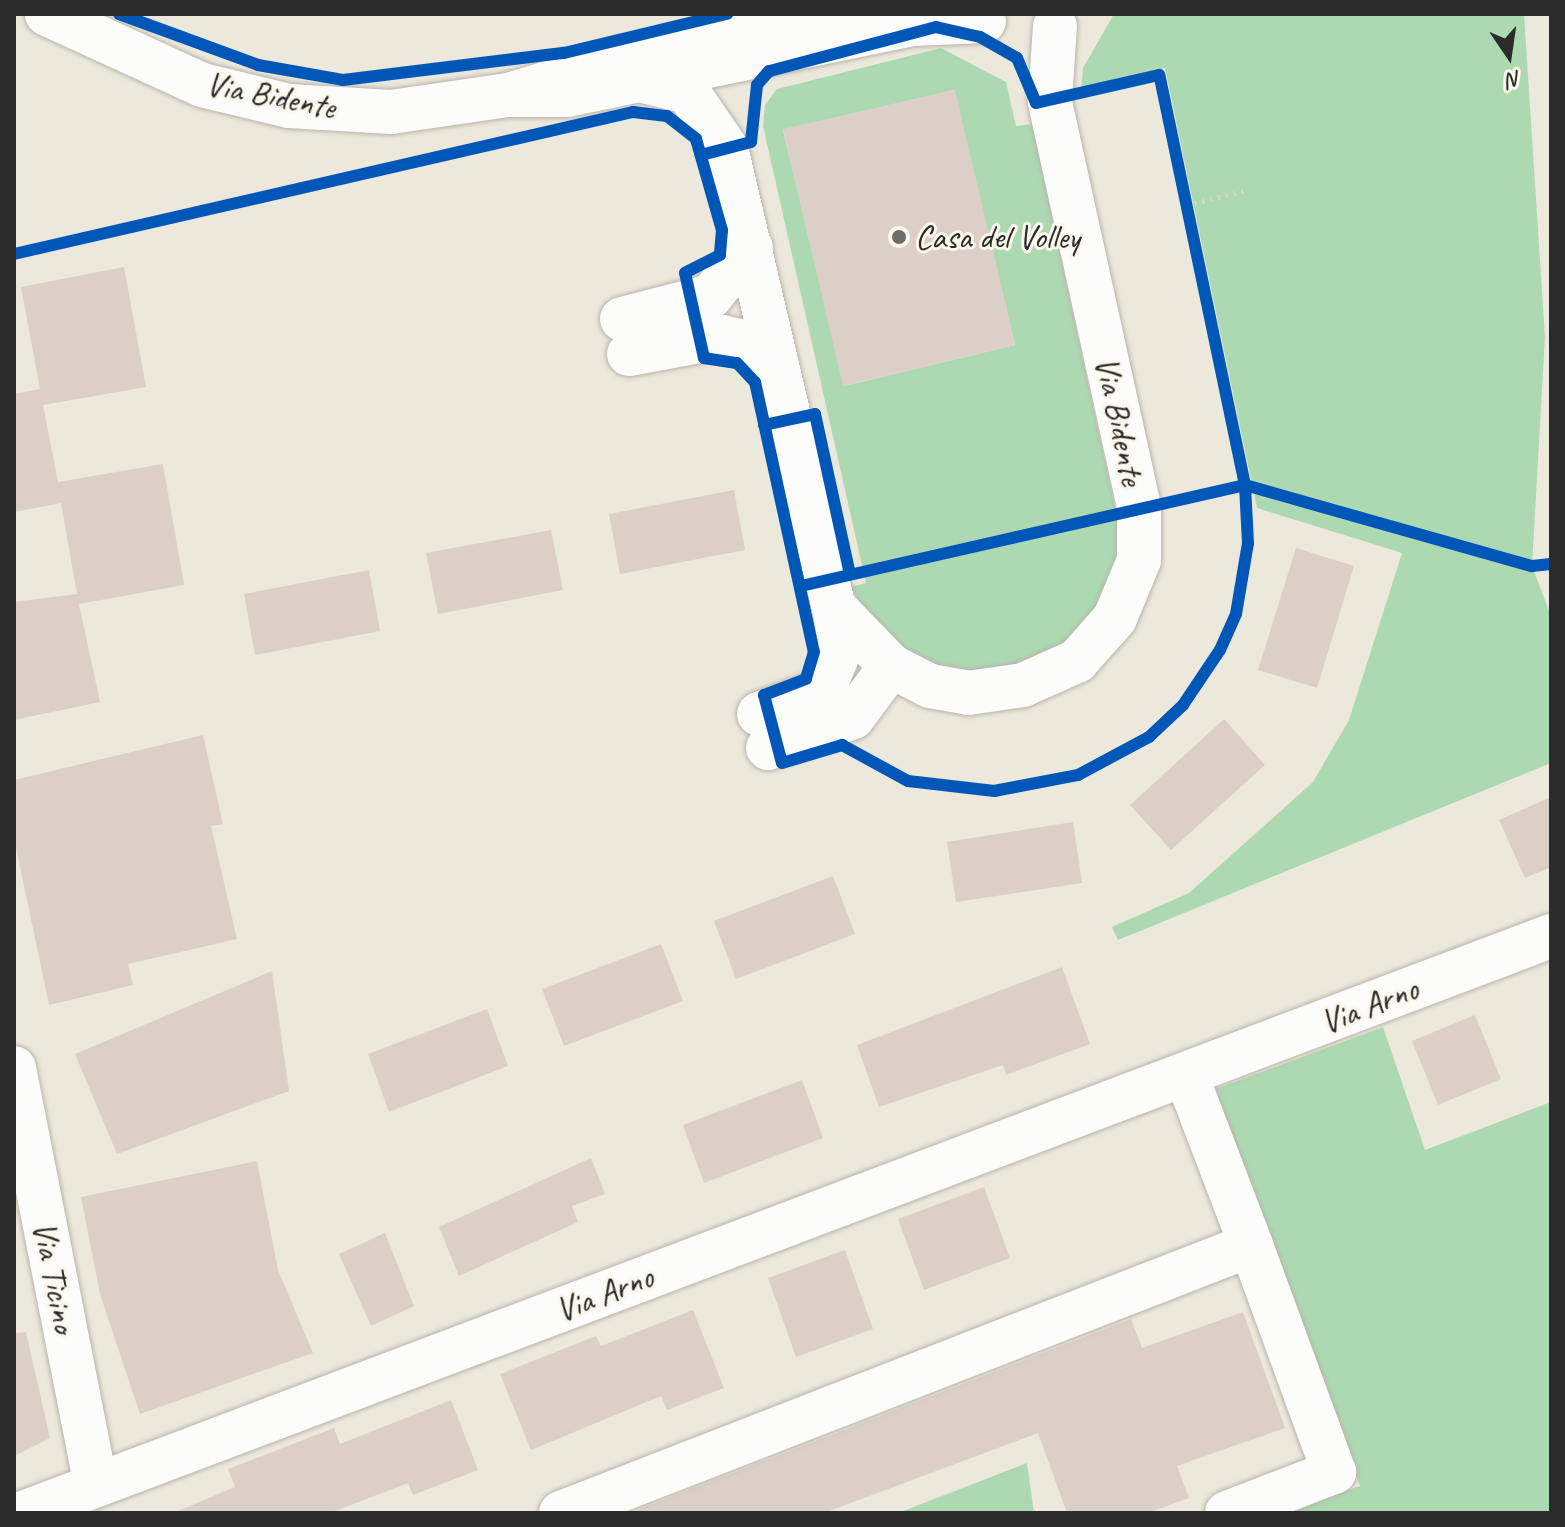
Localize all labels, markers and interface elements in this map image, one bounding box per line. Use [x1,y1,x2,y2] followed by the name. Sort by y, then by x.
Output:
[1469,16,1549,96] north arrow
[203,62,339,128] street label: Via Bidente
[1505,64,1524,95] text: N
[915,217,1080,257] place label: Casa del Volley
[890,228,908,246] marker: Casa del Volley
[1086,353,1154,489] street label: Via Bidente
[1314,968,1424,1042] street label: Via Arno
[24,1218,86,1336] street label: Via Ticino
[549,1256,659,1330] street label: Via Arno

